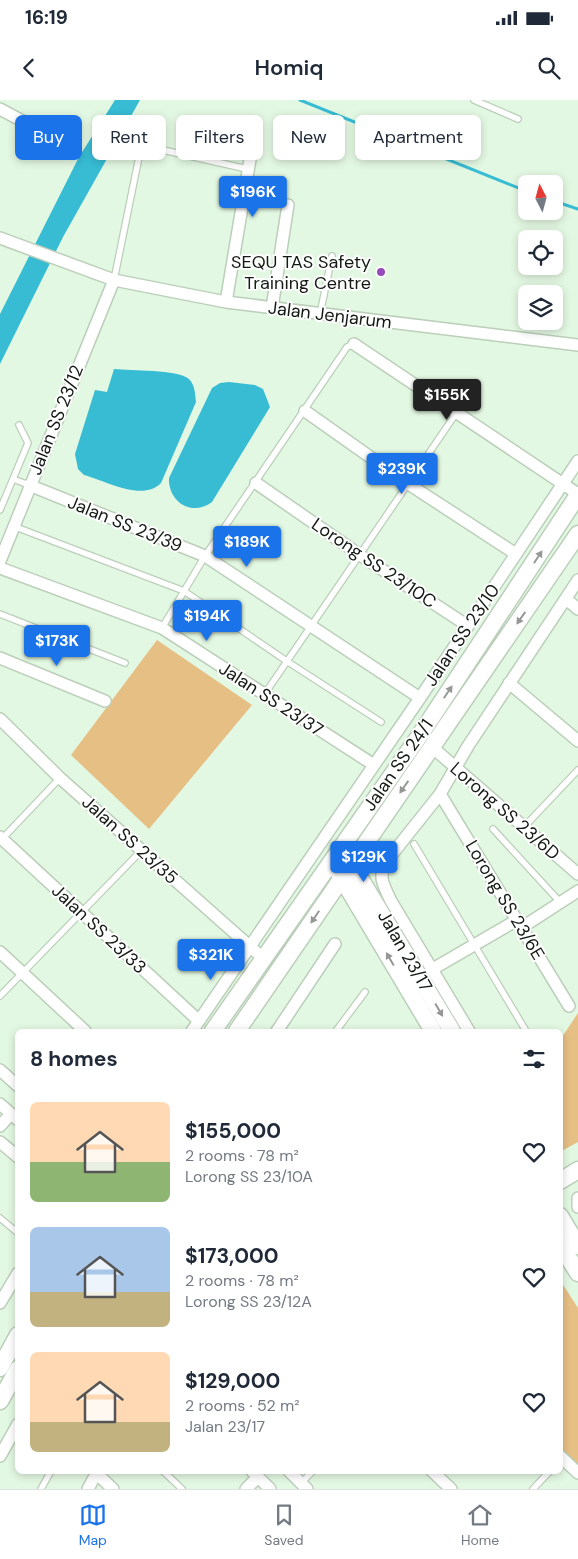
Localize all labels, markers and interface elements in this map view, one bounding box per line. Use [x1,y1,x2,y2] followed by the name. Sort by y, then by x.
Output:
[25,5,68,30] text: 16:19
[254,53,324,82] text: Homiq
[15,54,43,82] icon: back
[535,54,563,82] icon: search
[15,115,82,160] chip: Buy
[92,115,166,160] chip: Rent
[176,115,263,160] chip: Filters
[273,115,345,160] chip: New
[355,115,481,160] chip: Apartment
[518,175,562,220] north arrow
[518,175,563,330] map controls
[218,176,288,218] pin: $196K
[230,181,276,202] text: $196K
[518,230,563,275] button: locate
[231,250,371,295] place label: SEQU TAS Safety Training Centre
[375,266,387,278] marker: SEQU TAS Safety Training Centre
[518,285,563,330] button: layers
[267,296,393,334] street label: Jalan Jenjarum
[23,361,89,479] street label: Jalan SS 23/12
[412,378,482,421] pin: $155K
[424,384,470,405] text: $155K
[367,452,437,495] pin: $239K
[378,458,426,479] text: $239K
[64,490,186,558] street label: Jalan SS 23/39
[307,512,441,614] street label: Lorong SS 23/10C
[212,526,282,568] pin: $189K
[224,531,270,552] text: $189K
[533,550,543,563] one-way arrow
[419,579,505,691] street label: Jalan SS 23/10
[172,600,242,642] pin: $194K
[184,605,230,626] text: $194K
[516,612,526,625] one-way arrow
[22,624,92,667] pin: $173K
[35,630,79,651] text: $173K
[214,656,328,742] street label: Jalan SS 23/37
[443,686,453,699] one-way arrow
[357,714,439,816] street label: Jalan SS 24/1
[445,757,565,865] street label: Lorong SS 23/6D
[399,780,409,794] one-way arrow
[77,790,183,890] street label: Jalan SS 23/35
[460,836,550,964] street label: Lorong SS 23/6E
[329,840,399,883] pin: $129K
[341,846,387,867] text: $129K
[46,879,152,979] street label: Jalan SS 23/33
[372,906,438,996] street label: Jalan 23/17
[310,910,320,923] one-way arrow
[176,938,246,981] pin: $321K
[189,944,233,965] text: $321K
[386,953,395,966] one-way arrow
[435,1002,443,1017] one-way arrow
[30,1045,118,1073] text: 8 homes
[520,1045,548,1073] icon: filters
[185,1117,281,1145] text: $155,000
[70,1122,130,1182] icon: home
[520,1138,548,1166] icon: heart
[185,1145,299,1166] text: 2 rooms · 78 m²
[185,1166,313,1187] text: Lorong SS 23/10A
[185,1242,279,1270] text: $173,000
[70,1247,130,1307] icon: home
[520,1263,548,1291] icon: heart
[185,1270,299,1291] text: 2 rooms · 78 m²
[185,1291,312,1312] text: Lorong SS 23/12A
[185,1367,280,1395] text: $129,000
[70,1372,130,1432] icon: home
[520,1388,548,1416] icon: heart
[185,1395,300,1416] text: 2 rooms · 52 m²
[185,1416,265,1437] text: Jalan 23/17
[79,1501,107,1549] tab: Map
[264,1501,304,1549] tab: Saved
[461,1501,499,1549] tab: Home

